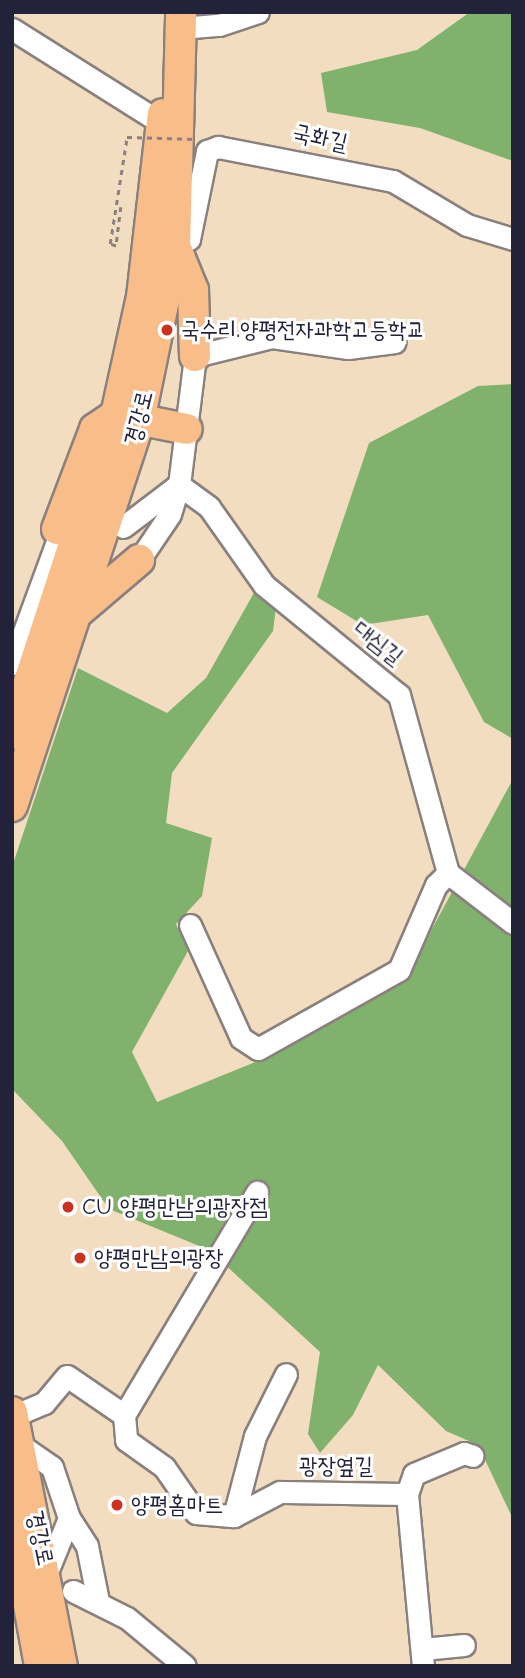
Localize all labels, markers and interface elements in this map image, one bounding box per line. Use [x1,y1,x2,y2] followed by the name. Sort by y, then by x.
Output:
[290,119,350,157] street label: 국화길
[181,316,425,344] place label: 국수리.양평전자과학고등학교
[159,322,175,338] marker: 국수리.양평전자과학고등학교
[119,388,159,448] street label: 경강로
[348,615,408,671] street label: 대심길
[82,1193,268,1221] place label: CU 양평만남의광장점
[60,1199,76,1215] marker: CU 양평만남의광장점
[94,1244,224,1272] place label: 양평만남의광장
[72,1250,88,1266] marker: 양평만남의광장
[299,1452,373,1480] street label: 광장옆길
[131,1491,224,1519] place label: 양평홈마트
[109,1497,125,1513] marker: 양평홈마트
[21,1508,59,1568] street label: 경강로

